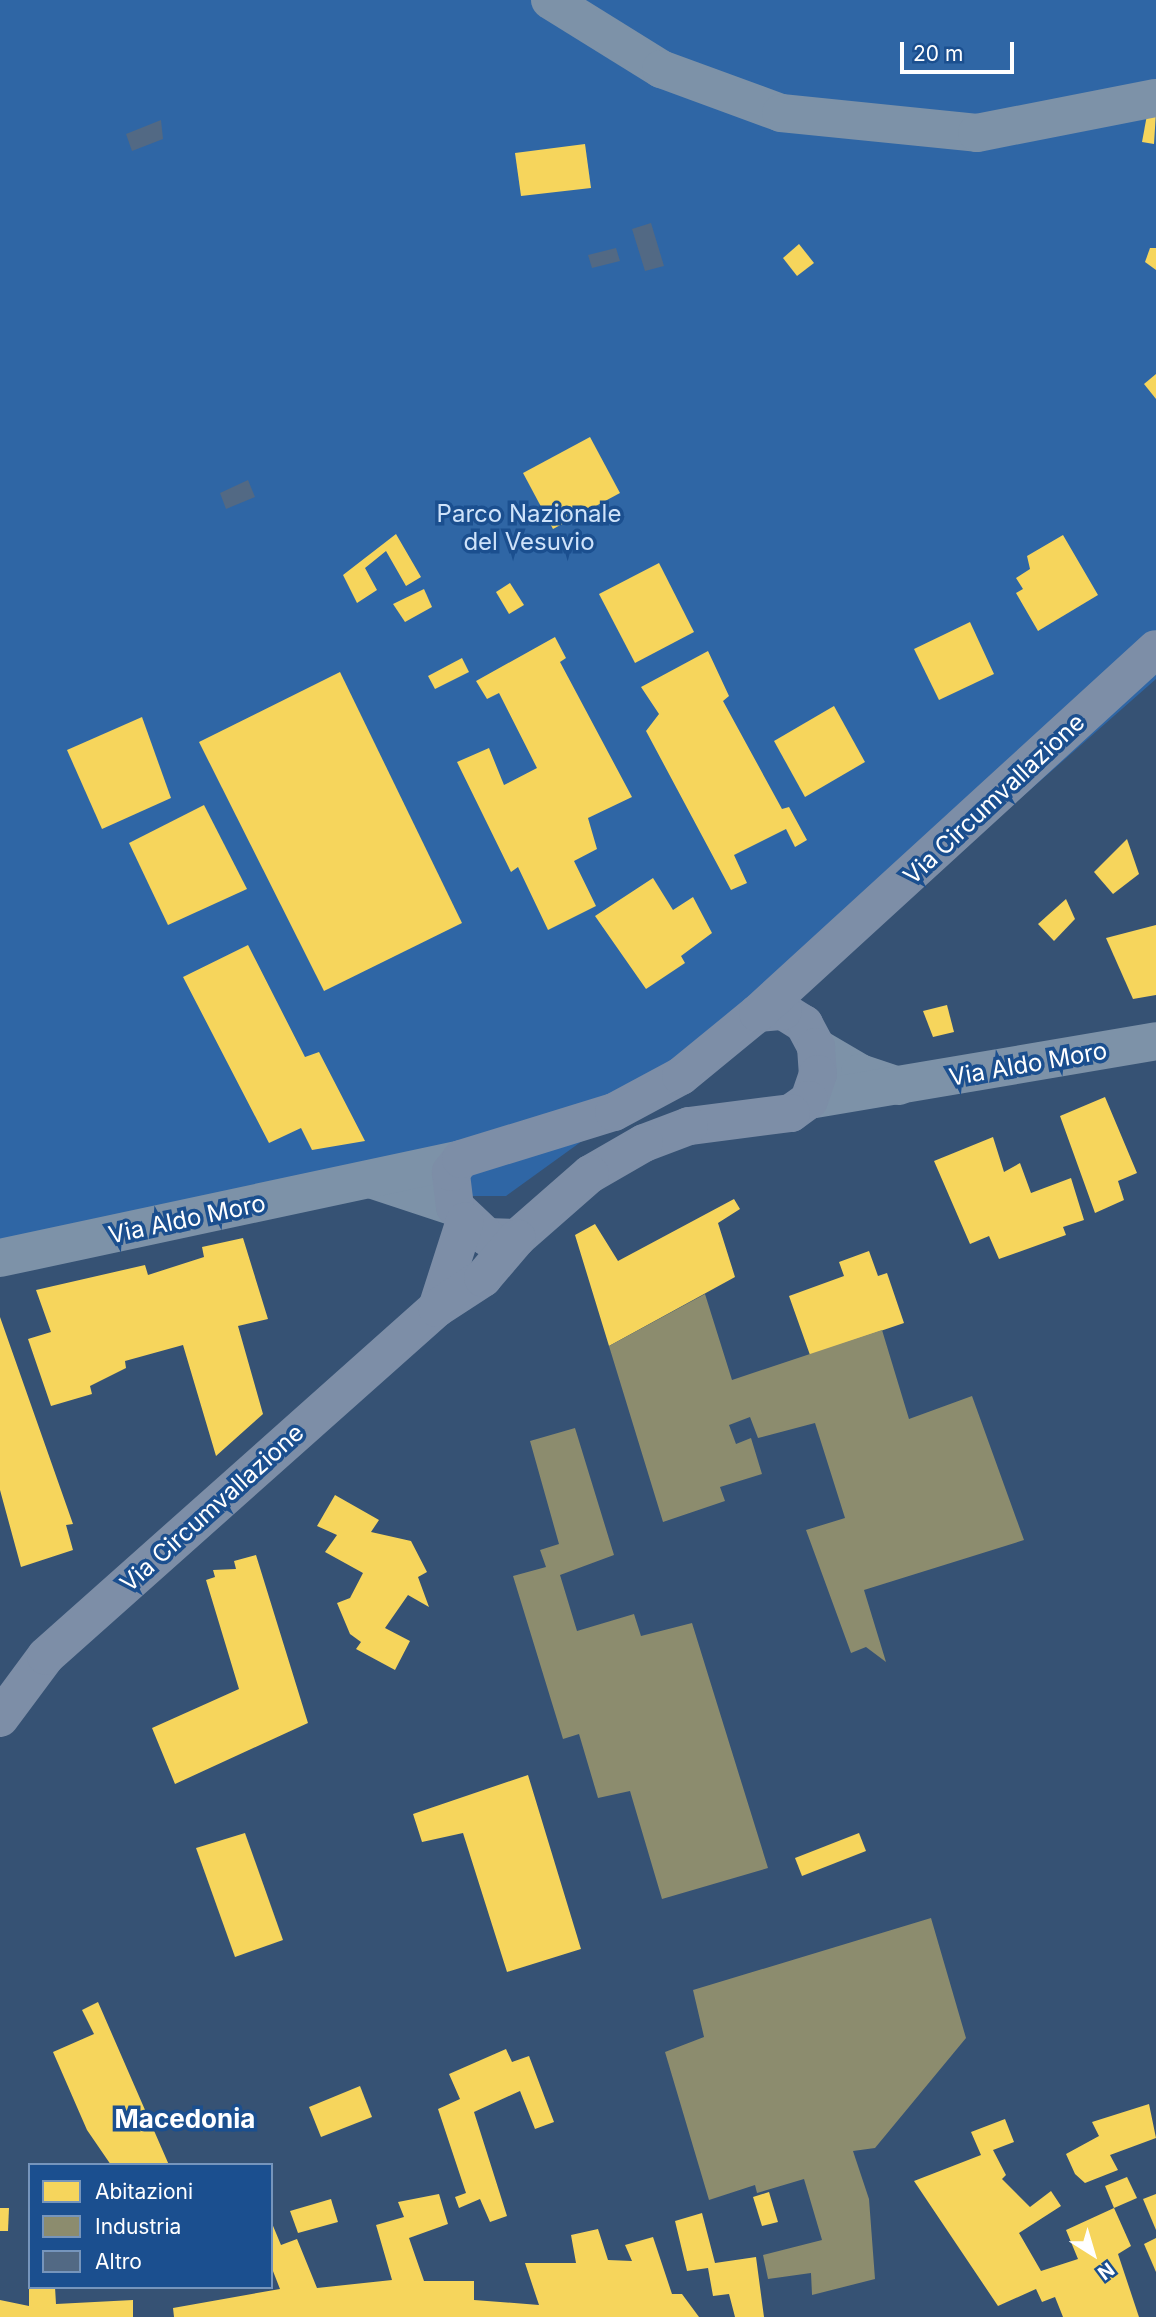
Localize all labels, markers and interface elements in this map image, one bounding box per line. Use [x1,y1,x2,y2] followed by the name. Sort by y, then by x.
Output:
[904,28,1018,72] scale bar
[913,41,963,66] text: 20 m
[437,500,621,556] park label: Parco Nazionale del Vesuvio
[898,708,1090,890] street label: Via Circumvallazione
[947,1036,1109,1092] street label: Via Aldo Moro
[106,1188,268,1250] street label: Via Aldo Moro
[114,1418,310,1598] street label: Via Circumvallazione
[115,2103,255,2135] district label: Macedonia
[28,2163,273,2289] legend
[95,2179,193,2204] text: Abitazioni
[95,2214,181,2239] text: Industria
[1058,2219,1128,2289] north arrow
[95,2249,142,2274] text: Altro
[1093,2258,1119,2285] text: N

